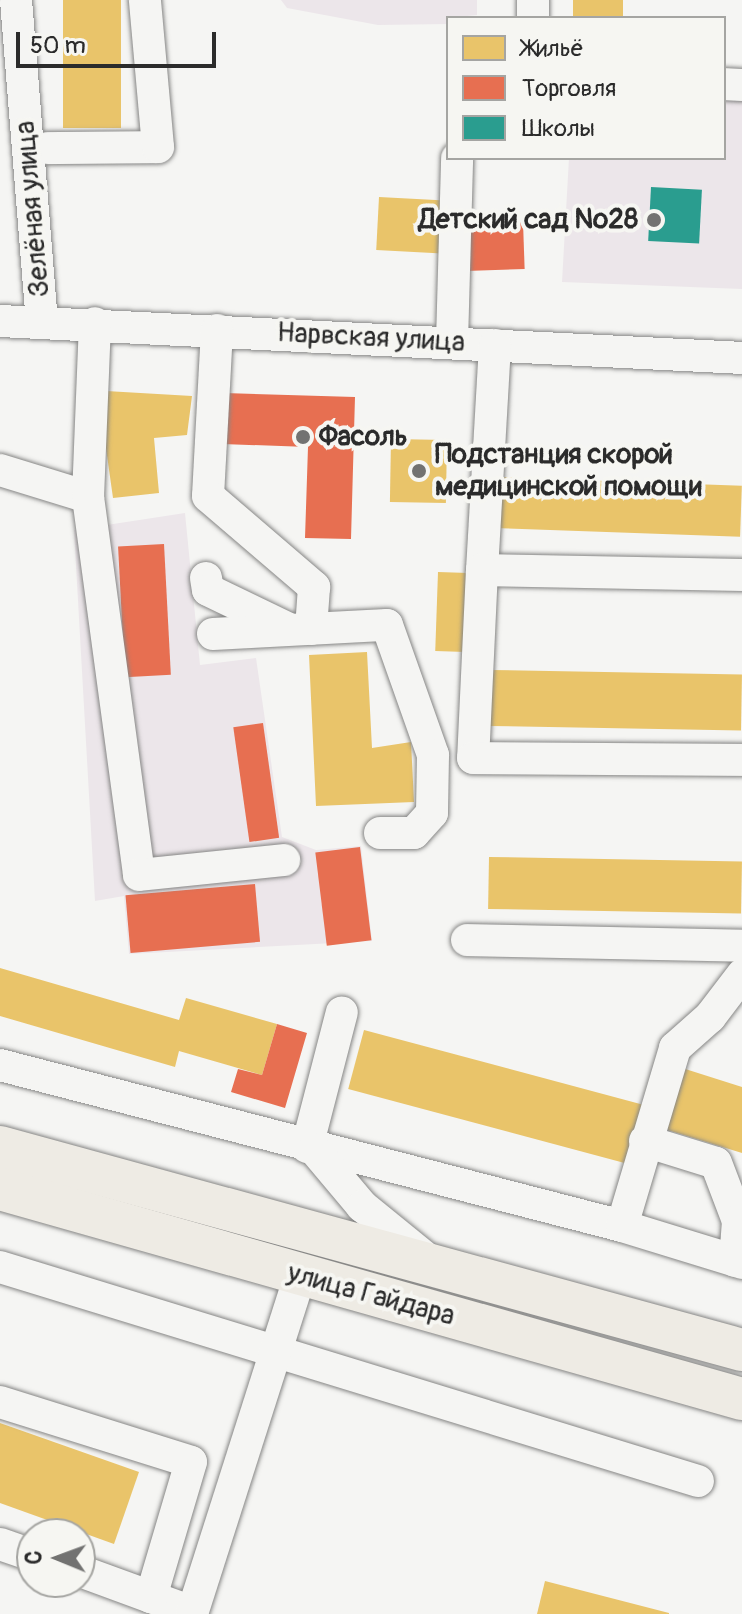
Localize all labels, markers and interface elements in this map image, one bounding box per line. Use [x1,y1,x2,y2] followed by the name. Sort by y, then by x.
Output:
[20,16,220,66] scale bar
[446,16,726,160] legend
[30,31,86,60] text: 50 m
[522,34,584,63] text: Жильё
[522,74,616,103] text: Торговля
[522,114,595,143] text: Школы
[9,120,57,298] street label: Зелёная улица
[419,203,638,237] place label: Детский сад №28
[645,211,663,229] marker: Детский сад №28
[276,316,466,360] street label: Нарвская улица
[319,420,408,454] place label: Фасоль
[294,428,312,446] marker: Фасоль
[435,438,702,504] place label: Подстанция скорой медицинской помощи
[410,462,428,480] marker: Подстанция скорой медицинской помощи
[284,1257,458,1333] street label: улица Гайдара
[16,1518,96,1598] north arrow
[20,1551,48,1565] text: С

